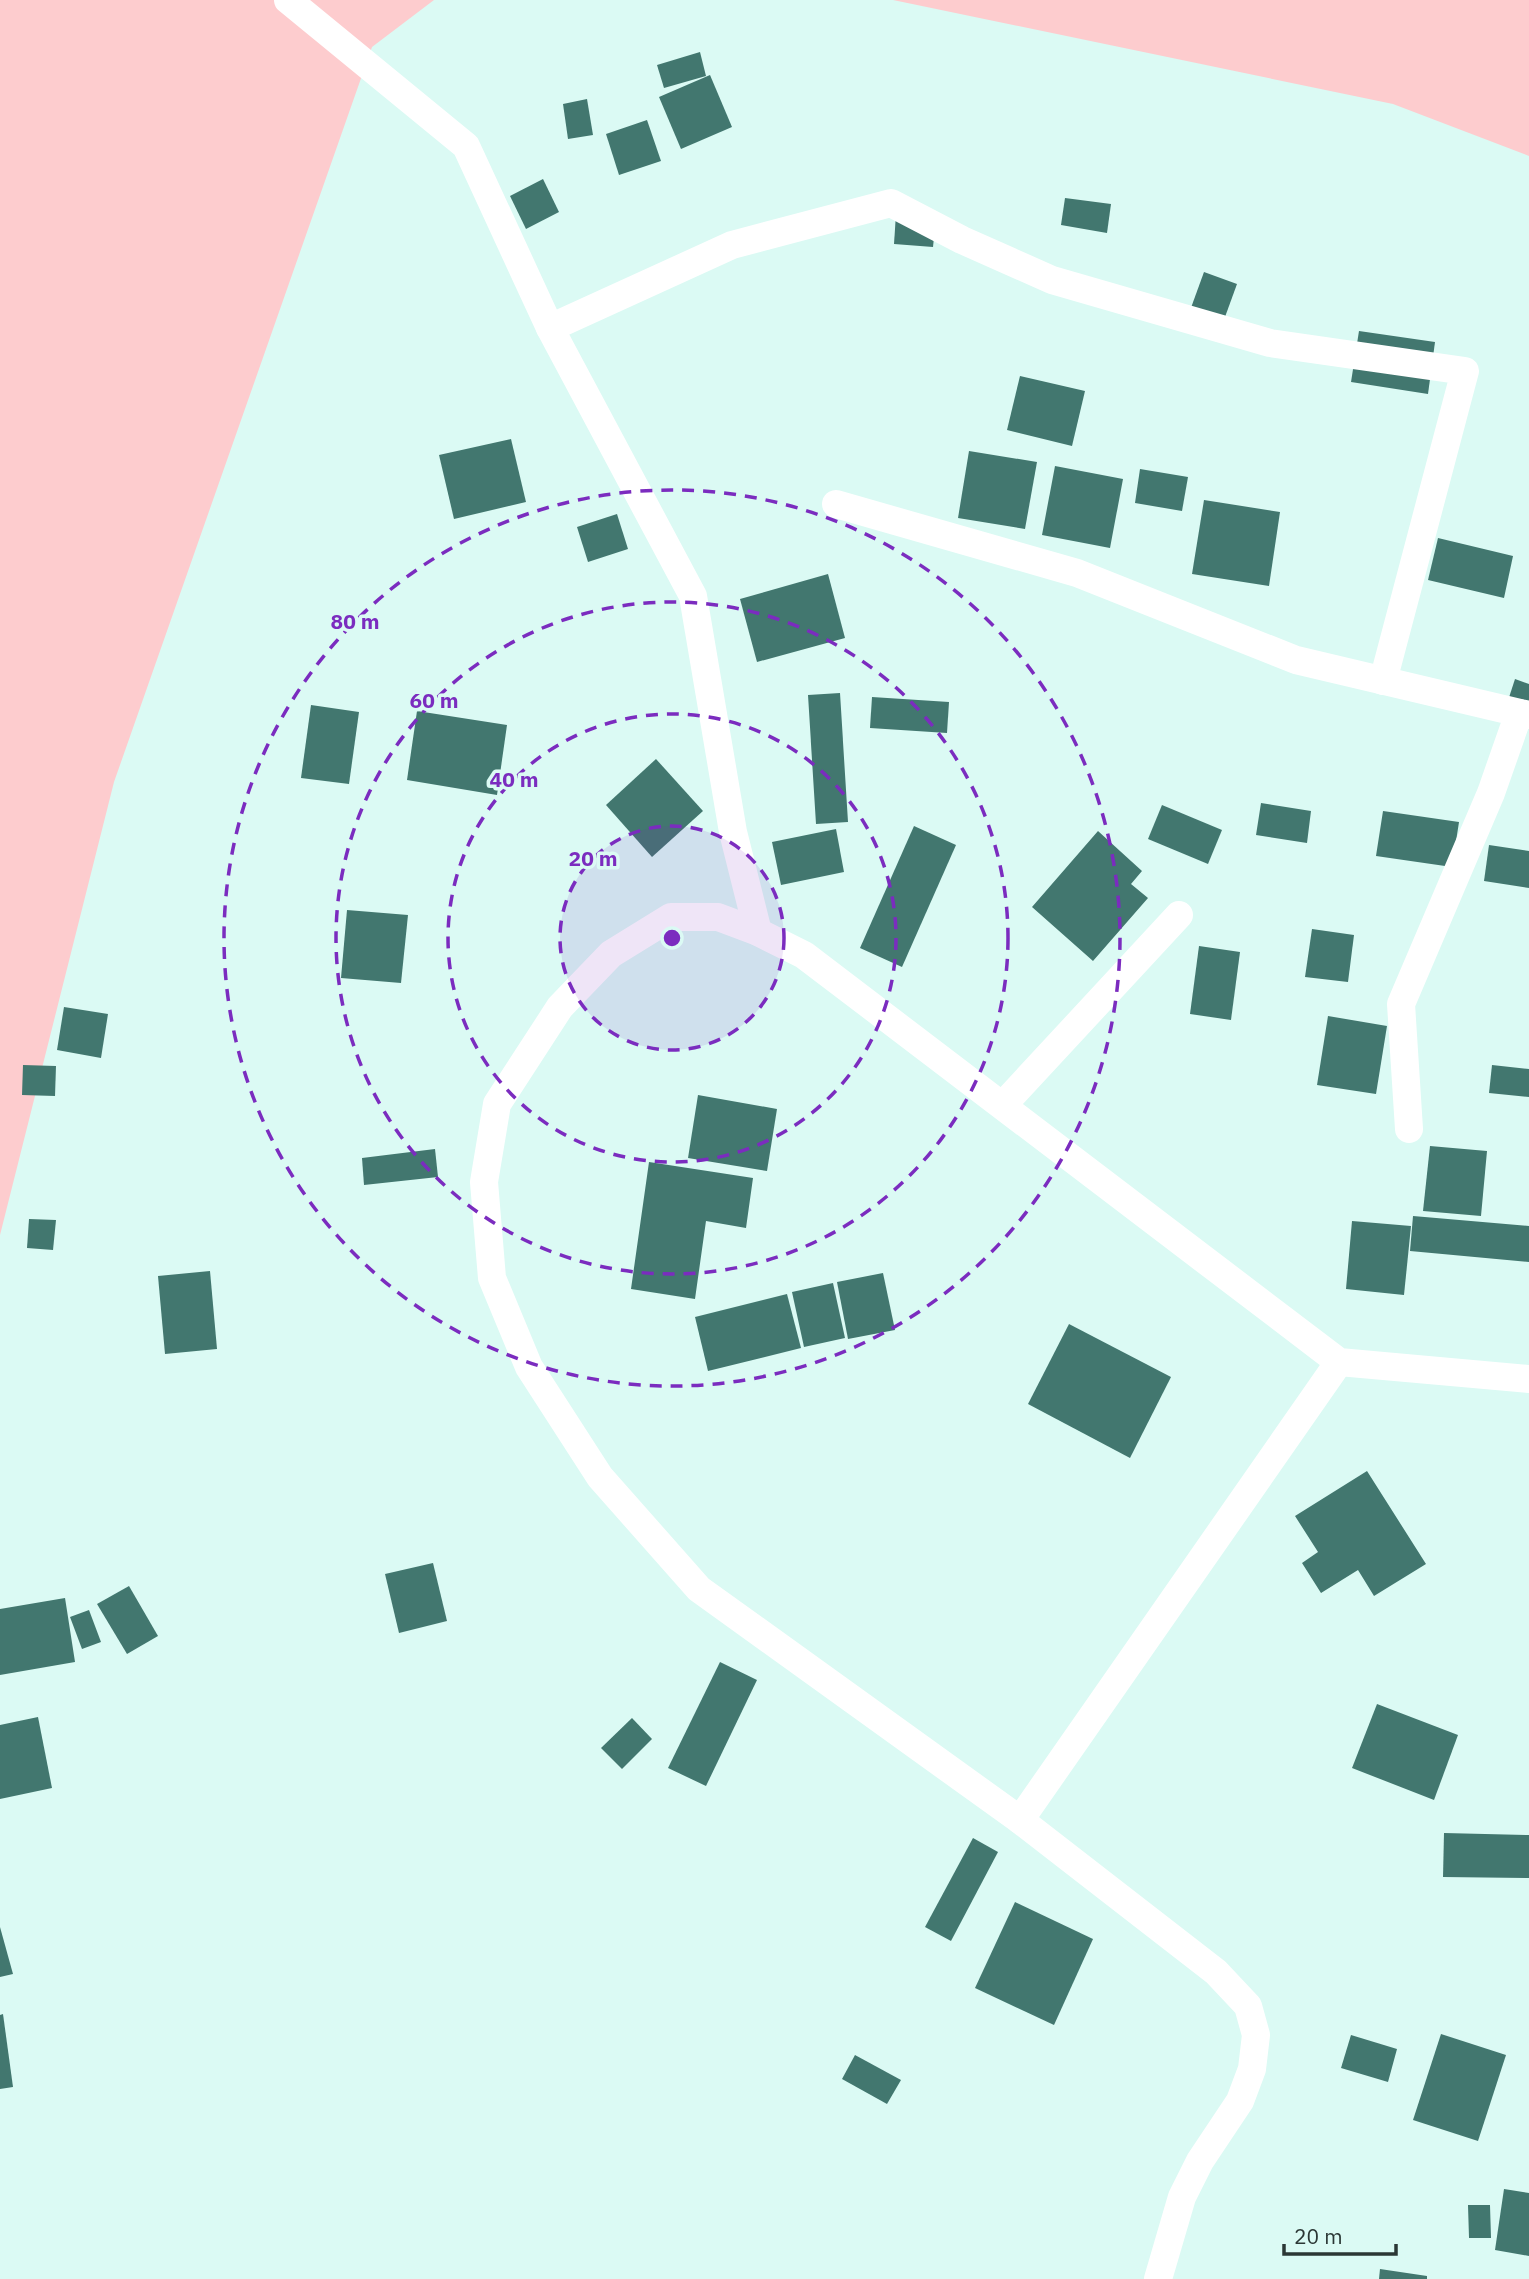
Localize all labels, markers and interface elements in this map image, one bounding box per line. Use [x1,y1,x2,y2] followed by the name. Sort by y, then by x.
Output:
[331,607,379,635] text: 80 m
[410,686,458,714] text: 60 m
[490,765,538,793] text: 40 m
[569,844,617,872] text: 20 m
[660,926,684,950] centre of rings
[1284,2212,1396,2256] scale bar
[1294,2222,1343,2250] text: 20 m

